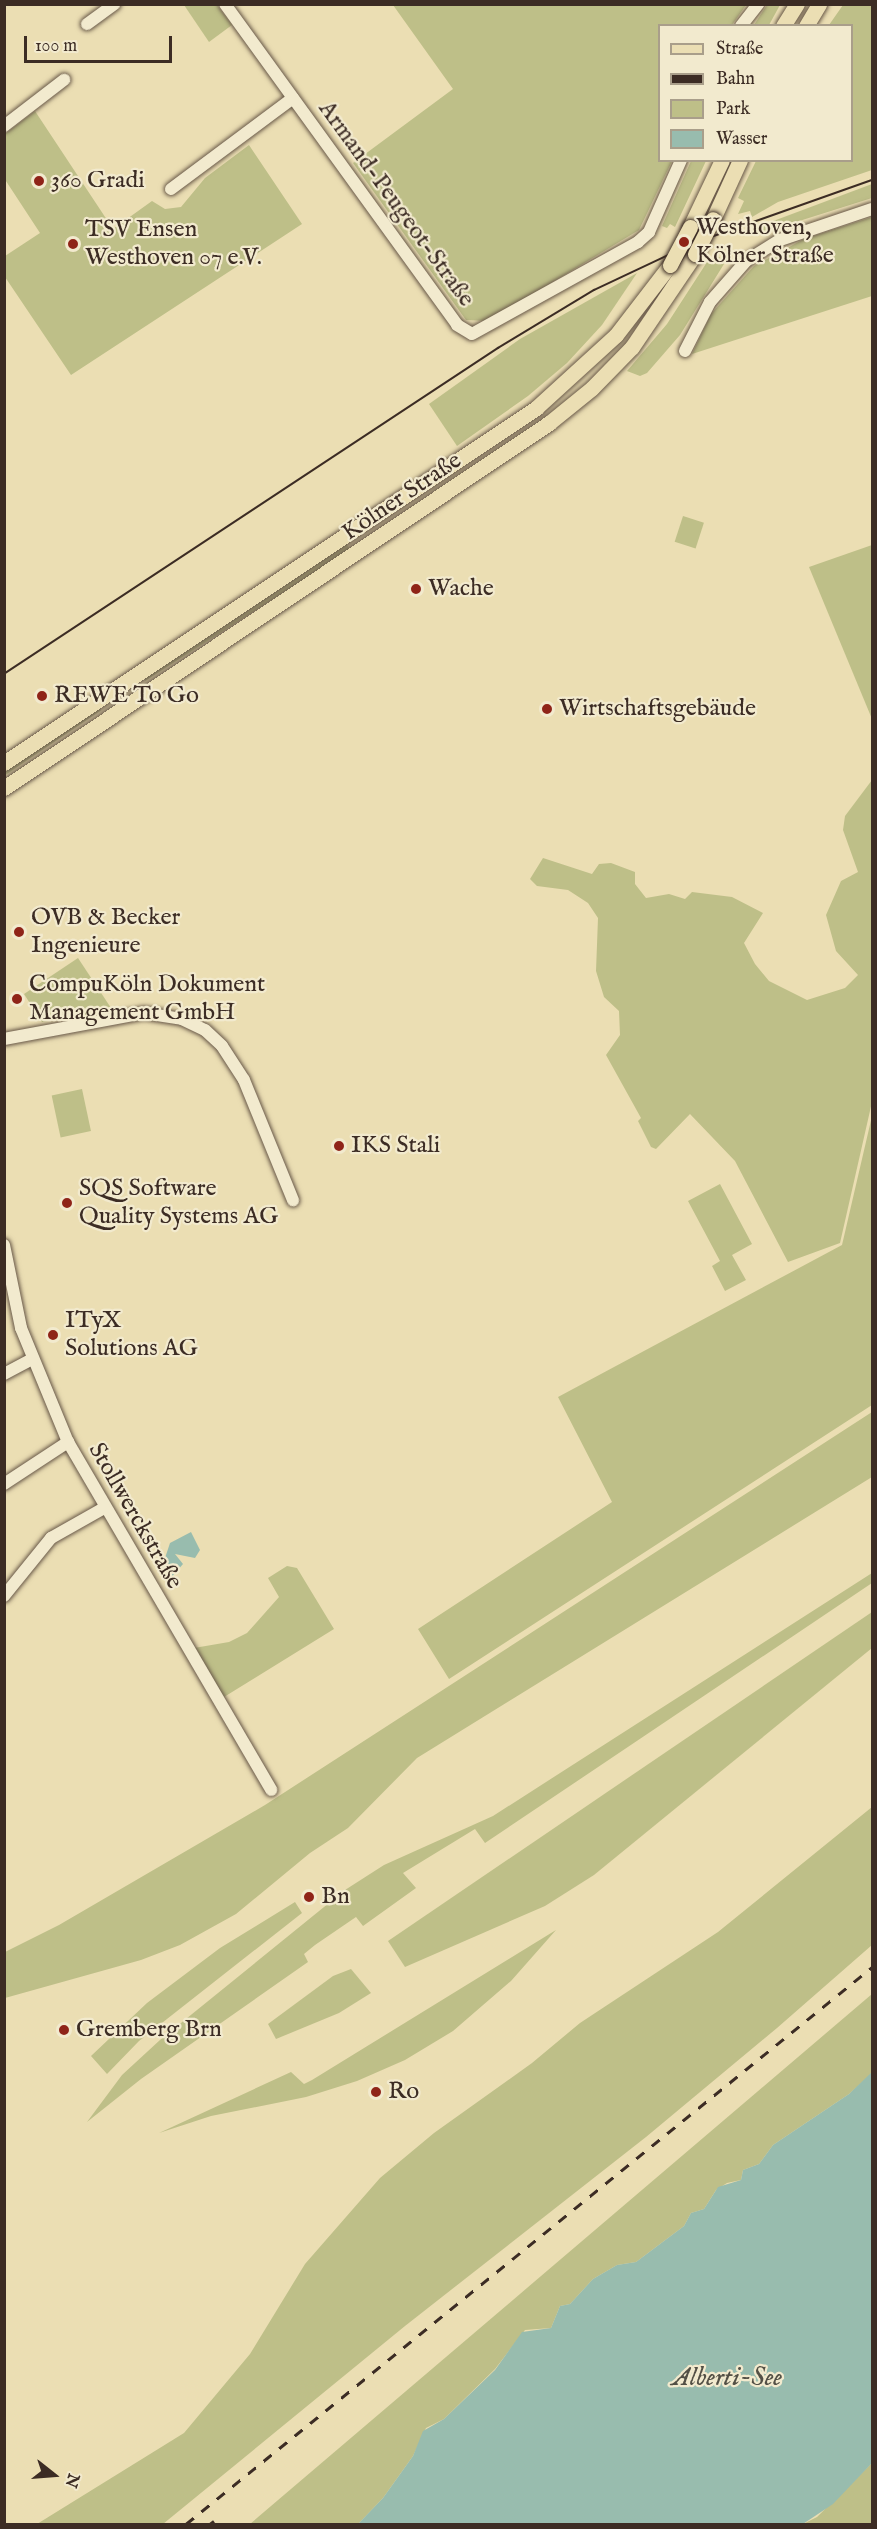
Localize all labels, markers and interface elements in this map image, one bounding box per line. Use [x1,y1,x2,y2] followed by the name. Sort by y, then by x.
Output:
[27,24,176,62] scale bar
[658,24,853,162] legend
[35,35,77,58] text: 100 m
[716,38,763,61] text: Straße
[716,68,755,91] text: Bahn
[312,96,480,312] street label: Armand-Peugeot-Straße
[716,98,750,121] text: Park
[716,128,767,151] text: Wasser
[51,167,145,195] place label: 360 Gradi
[32,174,46,188] marker: 360 Gradi
[696,214,834,270] place label: Westhoven, Kölner Straße
[85,216,262,272] place label: TSV Ensen Westhoven 07 e.V.
[677,235,691,249] marker: Westhoven, Kölner Straße
[66,237,80,251] marker: TSV Ensen Westhoven 07 e.V.
[337,447,467,547] street label: Kölner Straße
[428,575,494,603] place label: Wache
[409,582,423,596] marker: Wache
[54,682,199,710] place label: REWE To Go
[35,689,49,703] marker: REWE To Go
[559,695,756,723] place label: Wirtschaftsgebäude
[540,702,554,716] marker: Wirtschaftsgebäude
[31,904,180,960] place label: OVB & Becker Ingenieure
[12,925,26,939] marker: OVB & Becker Ingenieure
[29,971,265,1027] place label: CompuKöln Dokument Management GmbH
[10,992,24,1006] marker: CompuKöln Dokument Management GmbH
[351,1132,440,1160] place label: IKS Stali
[332,1139,346,1153] marker: IKS Stali
[79,1175,278,1231] place label: SQS Software Quality Systems AG
[60,1196,74,1210] marker: SQS Software Quality Systems AG
[65,1307,198,1363] place label: ITyX Solutions AG
[46,1328,60,1342] marker: ITyX Solutions AG
[82,1438,188,1594] street label: Stollwerckstraße
[321,1883,350,1911] place label: Bn
[302,1890,316,1904] marker: Bn
[76,2016,222,2044] place label: Gremberg Brn
[57,2023,71,2037] marker: Gremberg Brn
[388,2078,419,2106] place label: Ro
[369,2085,383,2099] marker: Ro
[672,2362,782,2394] water label: Alberti-See
[24,2445,84,2505] north arrow
[60,2471,83,2490] text: N

